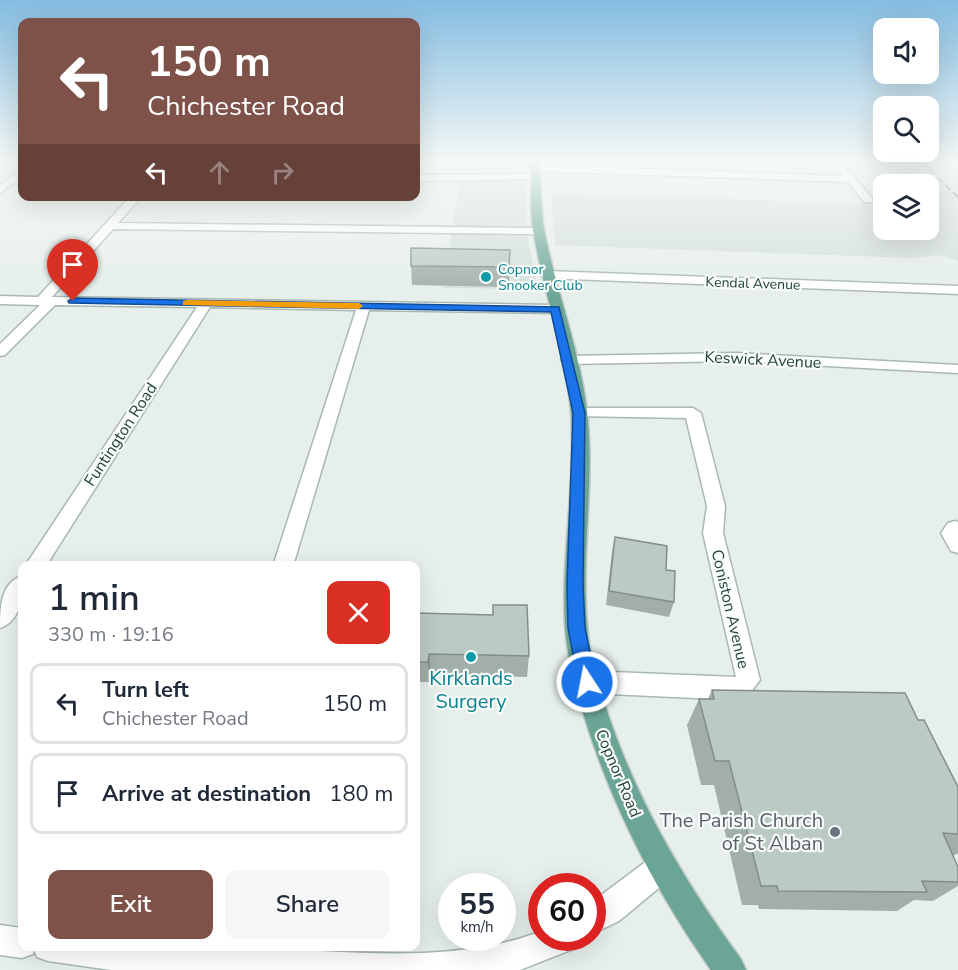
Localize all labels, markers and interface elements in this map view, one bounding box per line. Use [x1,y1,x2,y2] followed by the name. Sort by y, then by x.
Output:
[873,18,939,240] map controls
[873,18,939,84] button: sound
[147,34,271,91] text: 150 m
[48,42,126,120] icon: left
[147,88,345,125] text: Chichester Road
[873,96,939,162] button: search
[140,156,173,189] icon: left
[203,156,236,189] icon: ahead
[266,156,299,189] icon: right
[873,174,939,240] button: layers
[47,239,98,301] pin
[56,248,89,281] icon: arrive
[498,260,583,295] place label: Copnor Snooker Club
[479,270,493,284] marker: Copnor Snooker Club
[705,272,801,295] street label: Kendal Avenue
[704,346,822,374] street label: Keswick Avenue
[79,379,163,491] street label: Funtington Road
[706,548,754,671] street label: Coniston Avenue
[48,574,140,623] text: 1 min
[327,581,390,644] button: close
[48,621,174,648] text: 330 m · 19:16
[464,650,478,664] marker: Kirklands Surgery
[555,650,619,714] position arrow
[429,665,513,715] place label: Kirklands Surgery
[102,675,189,705] text: Turn left
[51,687,84,720] icon: left
[323,689,387,719] text: 150 m
[102,705,249,732] text: Chichester Road
[590,726,646,821] street label: Copnor Road
[51,777,84,810] icon: arrive
[102,779,311,809] text: Arrive at destination
[329,779,393,809] text: 180 m
[659,807,823,857] place label: The Parish Church of St Alban
[828,825,842,839] marker: The Parish Church of St Alban
[48,870,213,939] button: Exit
[225,870,390,939] button: Share
[528,873,606,951] speed limit sign: 60
[459,884,495,925] text: 55
[460,917,494,937] text: km/h

